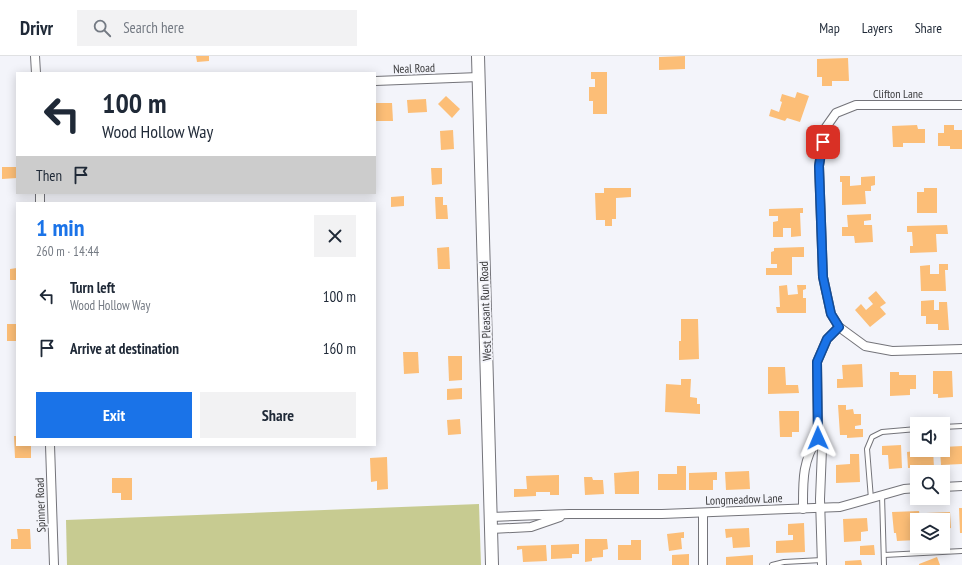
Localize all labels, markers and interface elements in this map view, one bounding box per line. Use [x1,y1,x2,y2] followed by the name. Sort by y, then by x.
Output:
[77,10,357,46] search box
[20,16,53,40] text: Drivr
[91,17,113,39] icon: search
[123,18,184,37] text: Search here
[819,19,840,37] text: Map
[862,19,893,37] text: Layers
[915,19,942,37] text: Share
[393,60,435,76] street label: Neal Road
[102,84,166,121] text: 100 m
[873,86,923,101] street label: Clifton Lane
[36,88,88,140] icon: left
[102,120,213,143] text: Wood Hollow Way
[806,125,840,159] pin
[812,131,834,153] icon: arrive
[70,164,92,186] icon: arrive
[36,166,62,185] text: Then
[36,212,84,243] text: 1 min
[314,215,356,257] button: close
[36,243,99,260] text: 260 m · 14:44
[476,261,494,361] street label: West Pleasant Run Road
[70,278,115,297] text: Turn left
[36,285,58,307] icon: left
[323,287,356,306] text: 100 m
[70,297,150,314] text: Wood Hollow Way
[36,337,58,359] icon: arrive
[70,339,179,358] text: Arrive at destination
[323,339,356,358] text: 160 m
[36,392,192,438] button: Exit
[200,392,356,438] button: Share
[797,417,839,459] position arrow
[910,417,950,553] map controls
[910,417,950,457] button: sound
[910,465,950,505] button: search
[32,477,48,533] street label: Spinner Road
[705,490,783,508] street label: Longmeadow Lane
[910,513,950,553] button: layers

